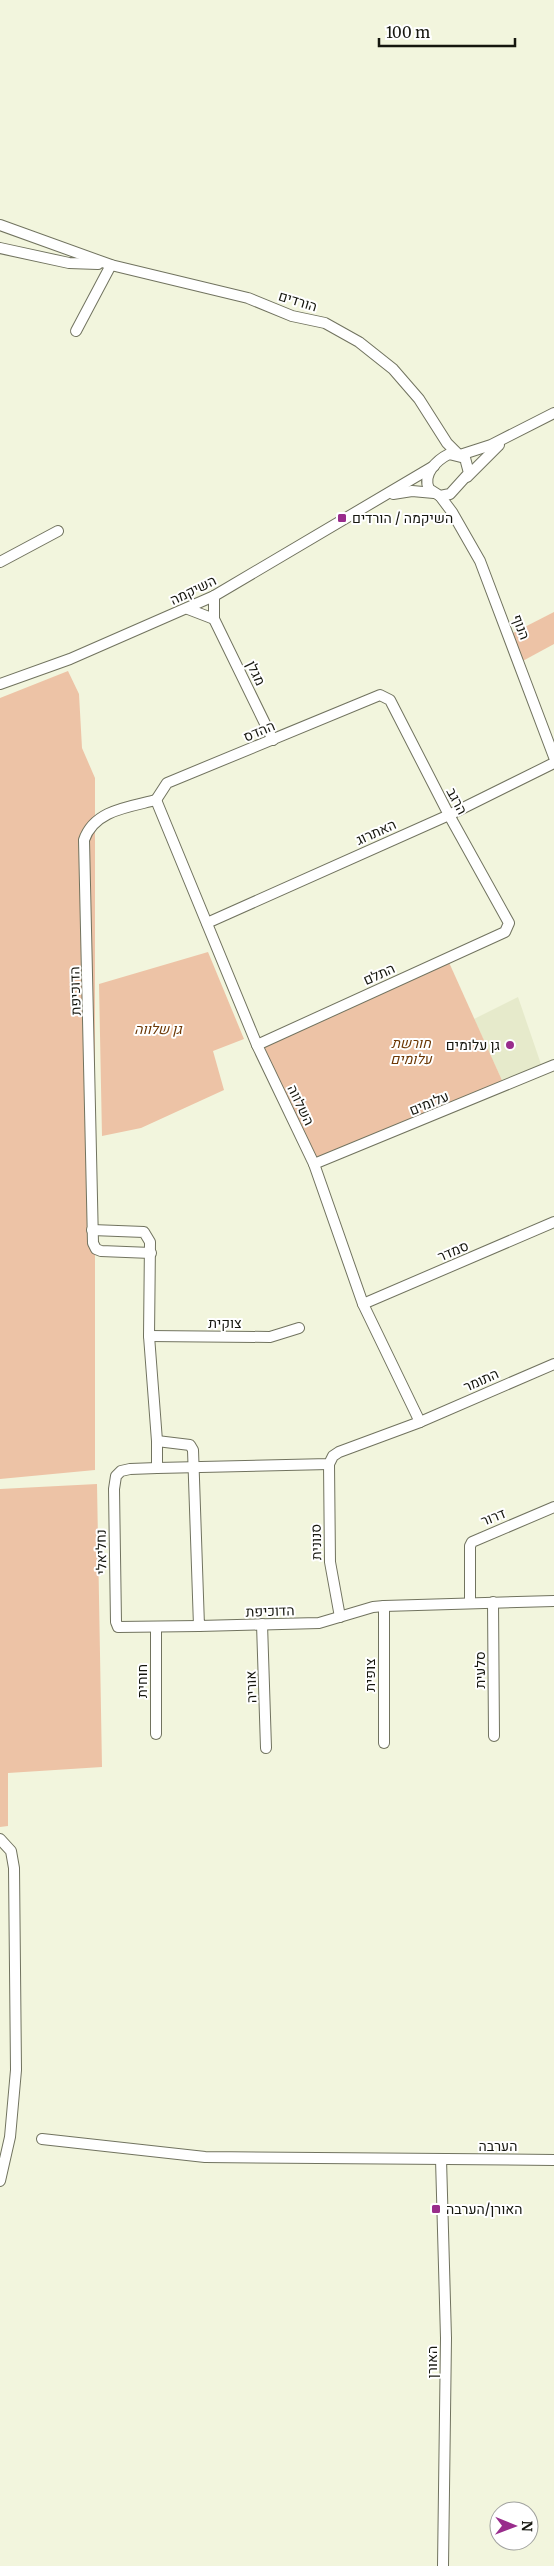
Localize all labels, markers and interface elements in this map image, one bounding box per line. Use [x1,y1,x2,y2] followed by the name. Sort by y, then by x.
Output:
[379,15,515,47] scale bar
[386,23,430,42] text: 100 m
[276,287,320,315] street label: הורדים
[352,509,453,527] place label: השיקמה / הורדים
[336,512,348,524] marker: השיקמה / הורדים
[167,571,219,609] street label: השיקמה
[508,612,534,642] street label: הנוף
[242,658,270,688] street label: מגלן
[240,716,278,746] street label: ההדס
[443,784,471,818] street label: הרגב
[353,815,399,849] street label: האתרוג
[360,959,398,989] street label: התלם
[65,966,85,1016] street label: הדוכיפת
[134,1020,183,1038] park label: גן שלווה
[390,1034,433,1068] park label: חורשת עלומים
[446,1036,500,1054] place label: גן עלומים
[504,1039,516,1051] marker: גן עלומים
[283,1082,319,1128] street label: השלווה
[406,1087,452,1119] street label: עלומים
[435,1236,471,1266] street label: סמדר
[208,1314,242,1332] street label: צוקית
[461,1364,501,1396] street label: התומר
[478,1504,508,1530] street label: דרור
[307,1524,325,1560] street label: סנונית
[92,1529,110,1575] street label: נחליאלי
[245,1601,295,1621] street label: הדוכיפת
[471,1651,489,1689] street label: סלעית
[361,1658,379,1692] street label: צופית
[133,1664,151,1698] street label: חוחית
[241,1670,261,1704] street label: אוריה
[479,2137,517,2155] street label: הערבה
[446,2200,523,2218] place label: האורן/הערבה
[430,2203,442,2215] marker: האורן/הערבה
[423,2346,441,2378] street label: האורן
[489,2501,539,2551] north arrow
[518,2521,536,2532] text: N

